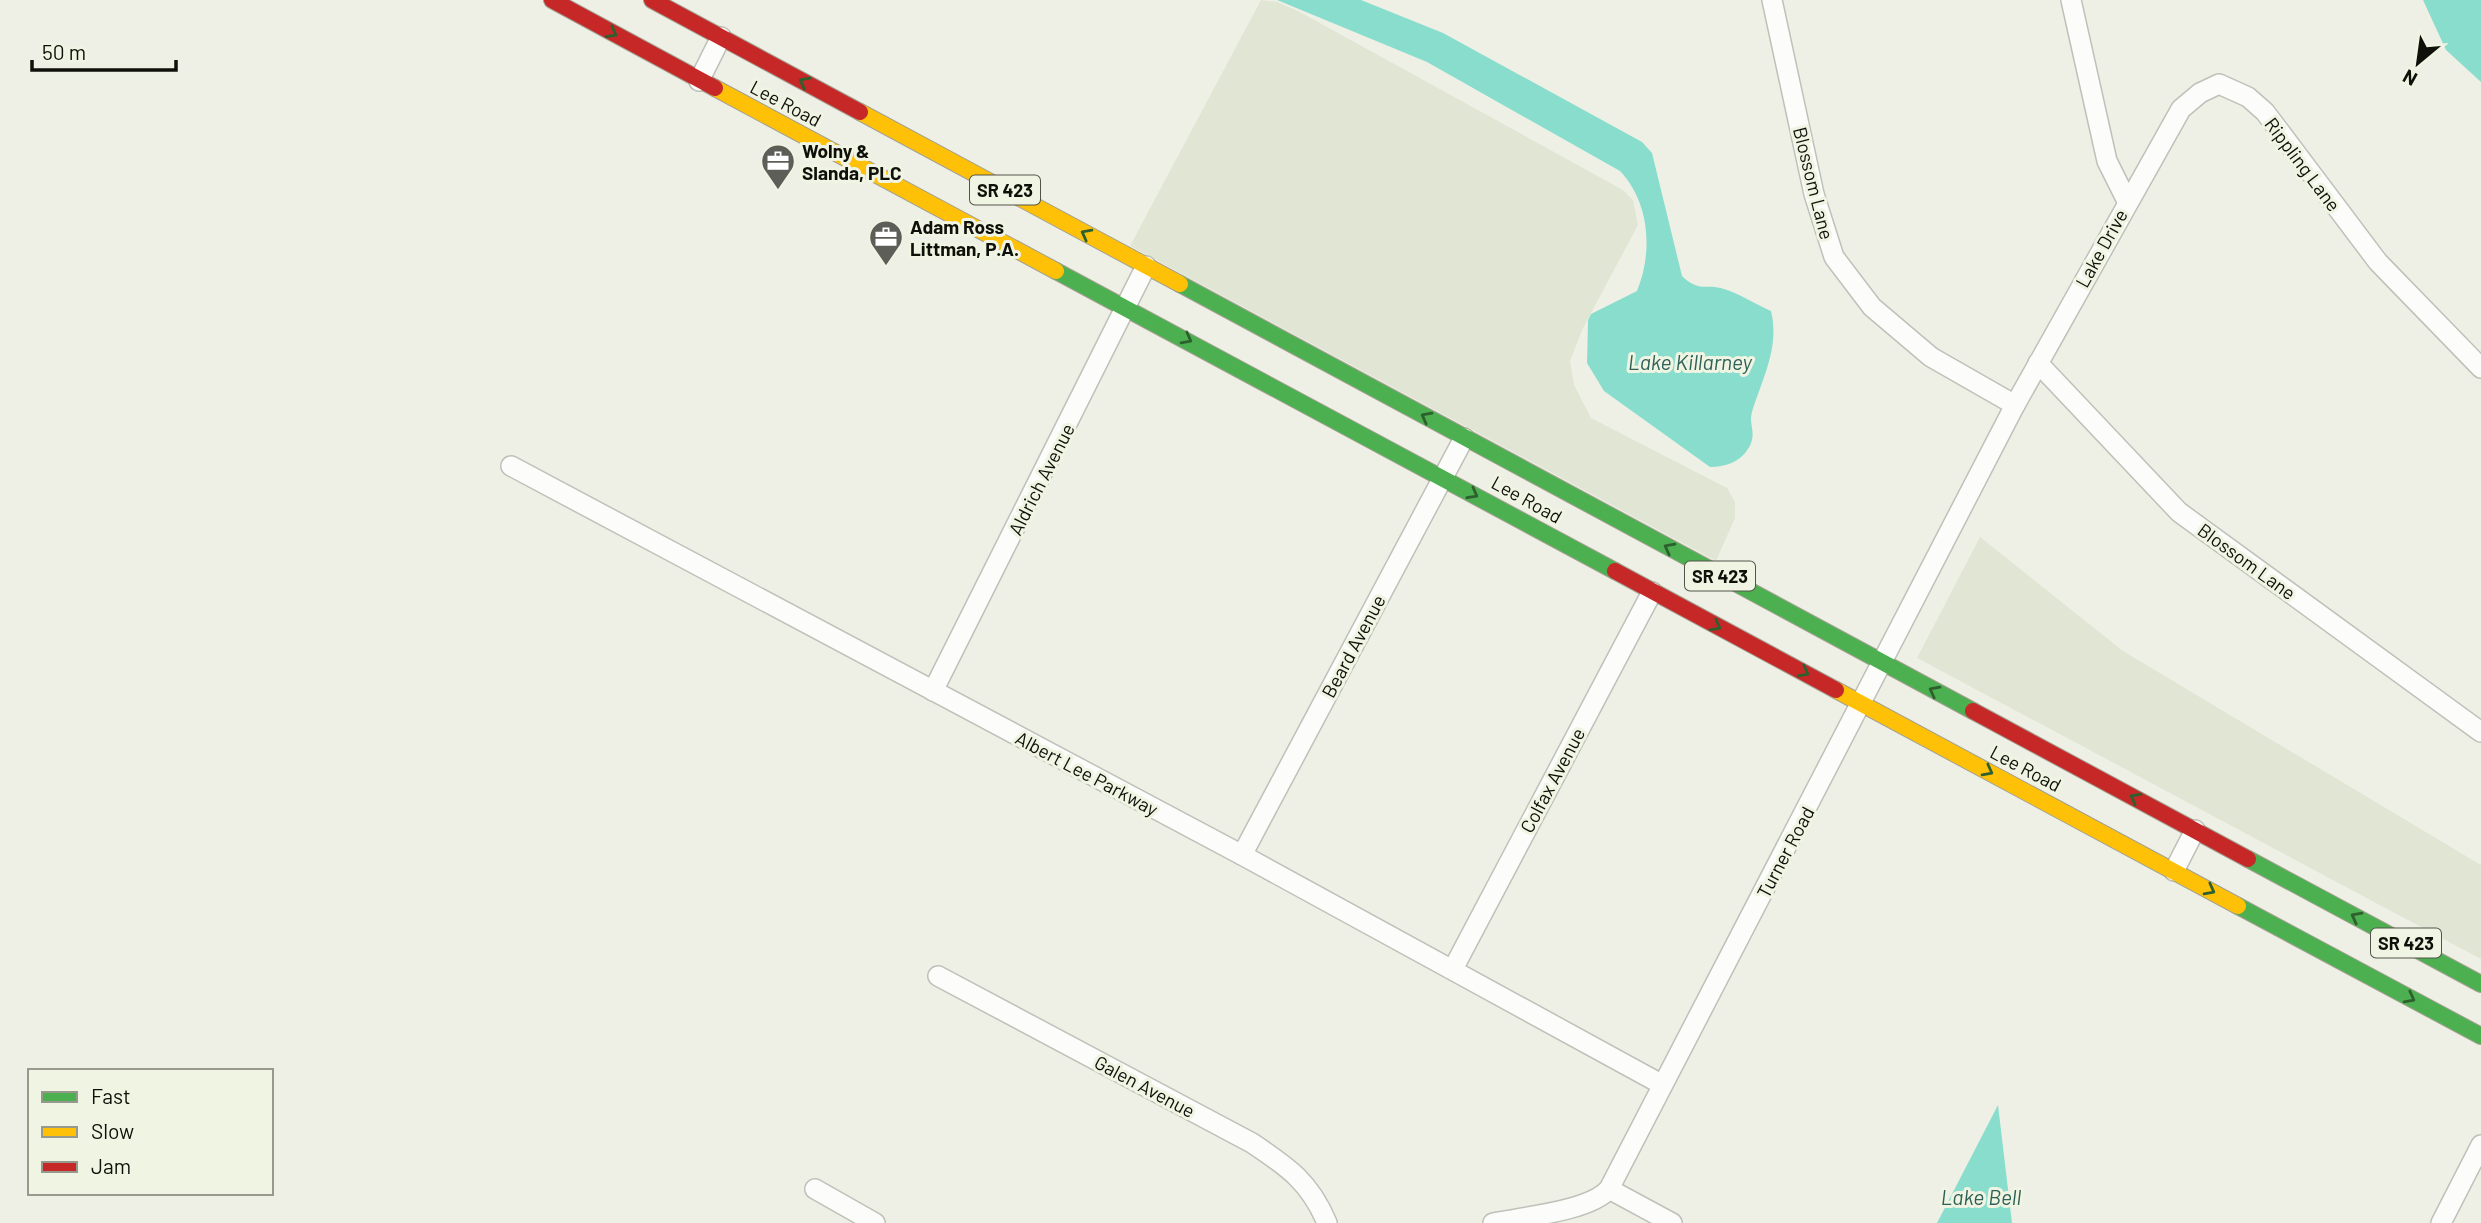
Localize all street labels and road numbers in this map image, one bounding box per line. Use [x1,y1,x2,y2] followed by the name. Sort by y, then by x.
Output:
[747,75,825,131] street label: Lee Road
[2260,113,2346,215] street label: Rippling Lane
[1789,124,1839,242] street label: Blossom Lane
[970,176,1040,204] road number: SR 423
[2070,205,2132,291] street label: Lake Drive
[1003,419,1079,539] street label: Aldrich Avenue
[1488,470,1566,528] street label: Lee Road
[2194,518,2300,604] street label: Blossom Lane
[1685,562,1755,590] road number: SR 423
[1316,591,1390,701] street label: Beard Avenue
[1515,724,1589,836] street label: Colfax Avenue
[1012,726,1162,820] street label: Albert Lee Parkway
[1987,740,2065,796] street label: Lee Road
[1751,802,1819,902] street label: Turner Road
[2371,928,2441,958] road number: SR 423
[1091,1050,1199,1122] street label: Galen Avenue

